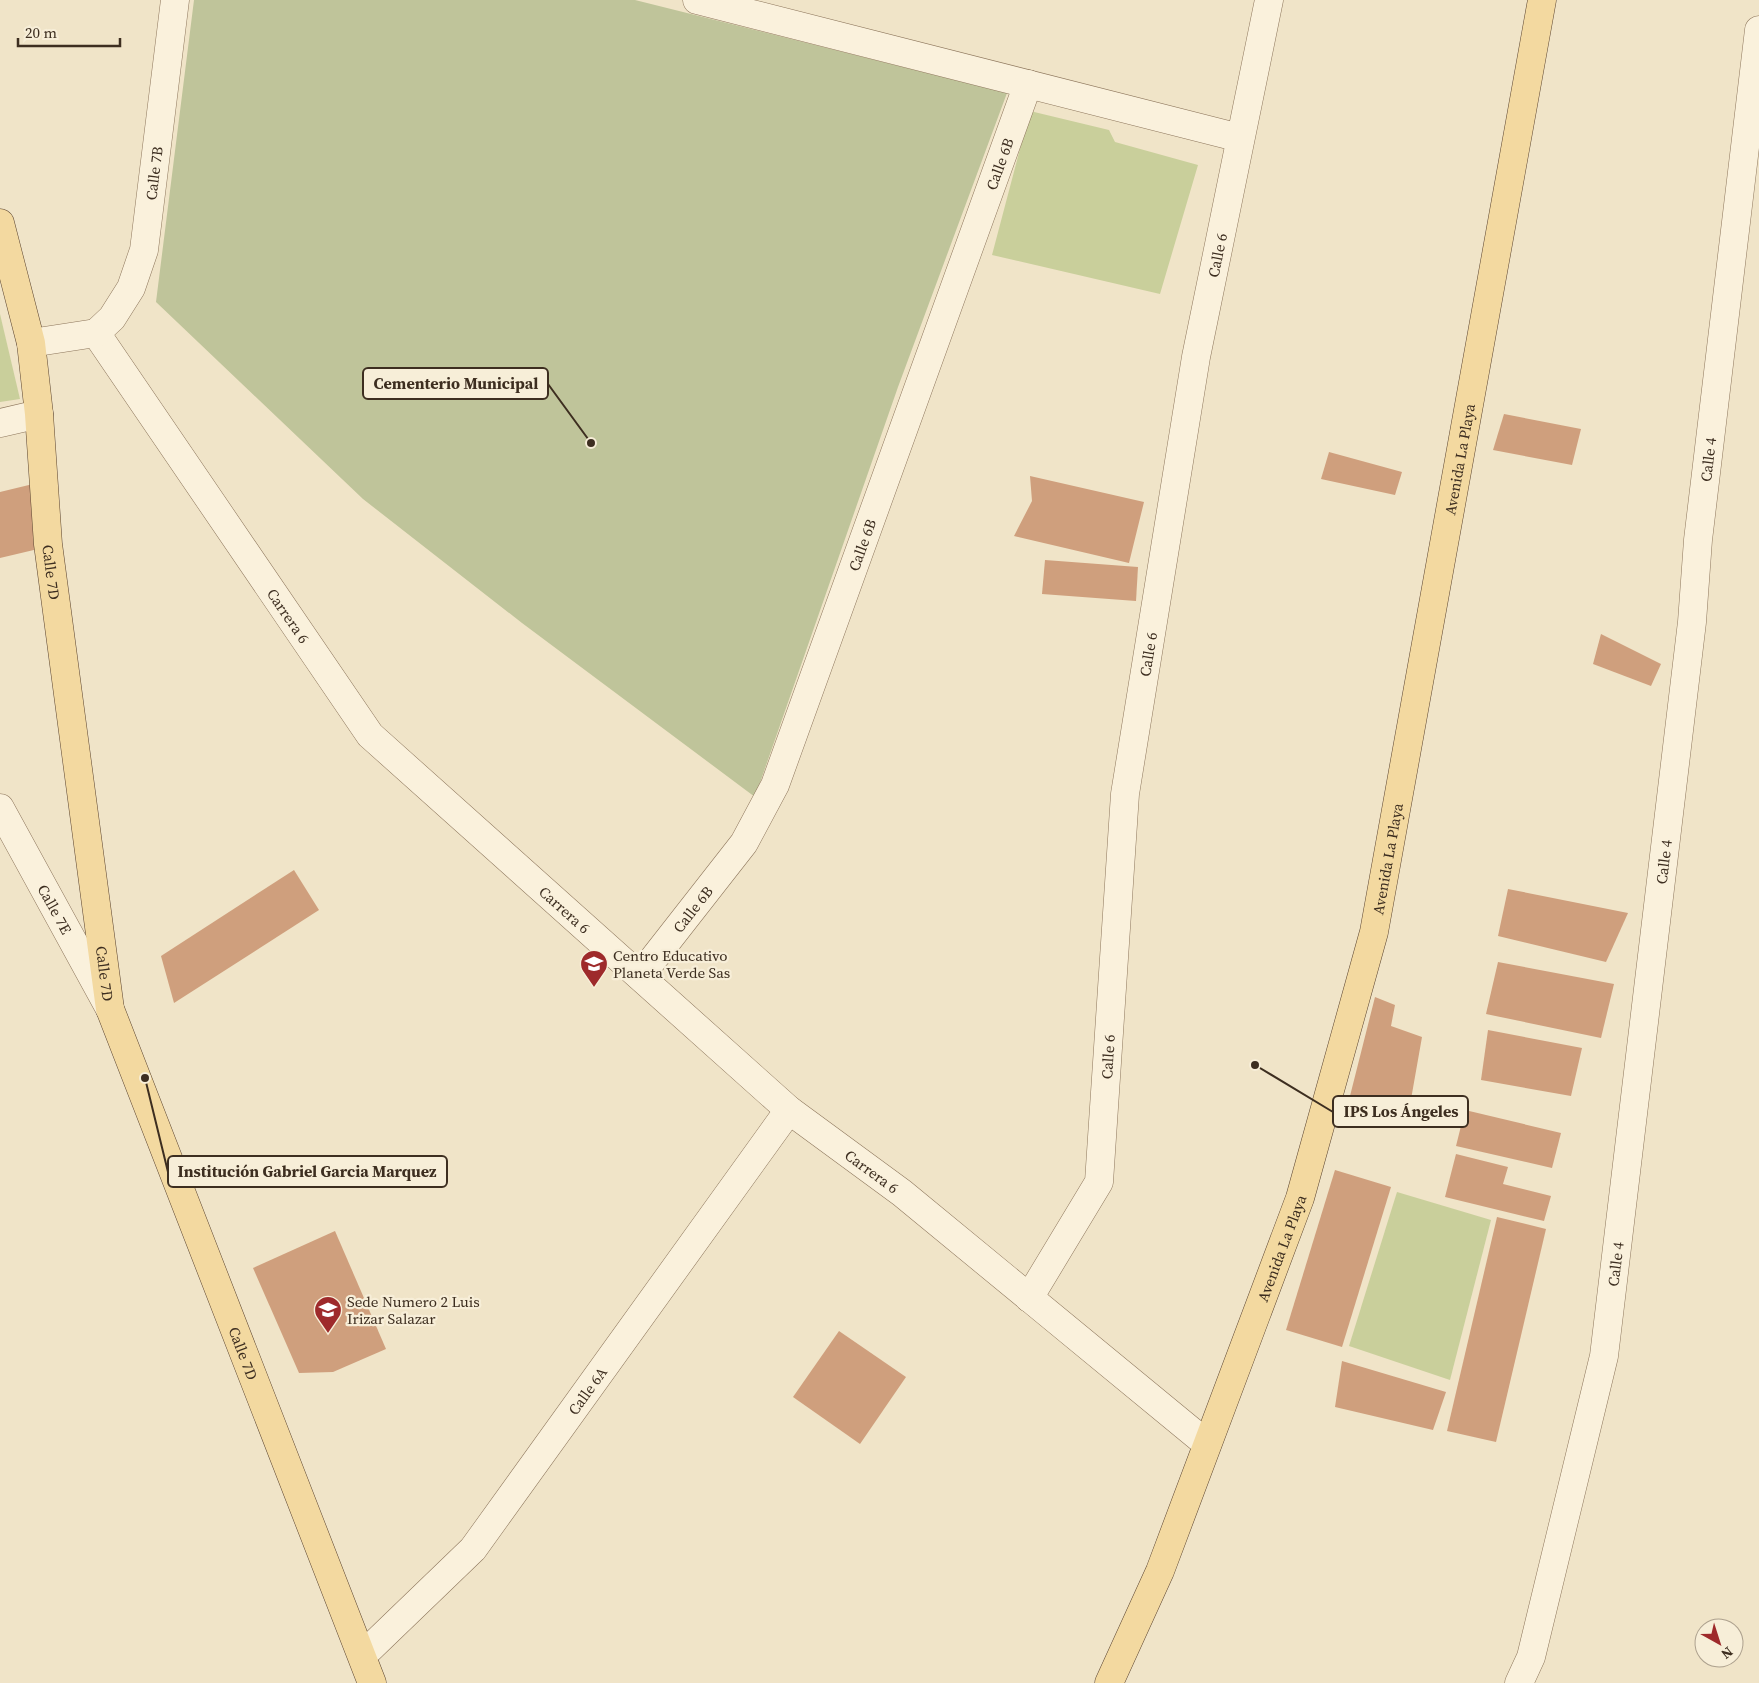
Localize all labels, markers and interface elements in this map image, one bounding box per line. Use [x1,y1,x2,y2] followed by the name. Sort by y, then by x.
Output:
[18,15,120,47] scale bar
[25,22,57,43] text: 20 m
[980,135,1018,193] street label: Calle 6B
[140,145,167,201] street label: Calle 7B
[1202,231,1232,279] street label: Calle 6
[363,368,548,399] callout: Cementerio Municipal
[374,372,538,394] text: Cementerio Municipal
[1439,401,1480,517] street label: Avenida La Playa
[1695,435,1721,483] street label: Calle 4
[843,516,881,574] street label: Calle 6B
[38,543,66,601] street label: Calle 7D
[262,584,315,647] street label: Carrera 6
[1134,630,1162,678] street label: Calle 6
[1367,801,1408,916] street label: Avenida La Playa
[1650,838,1676,885] street label: Calle 4
[33,880,77,938] street label: Calle 7E
[535,881,595,938] street label: Carrera 6
[667,881,717,937] street label: Calle 6B
[91,945,119,1002] street label: Calle 7D
[613,945,730,983] place label: Centro Educativo Planeta Verde Sas
[579,949,609,988] school or university icon: Centro Educativo Planeta Verde Sas
[1095,1034,1119,1080] street label: Calle 6
[1333,1096,1468,1127] callout: IPS Los Ángeles
[1343,1100,1459,1122] text: IPS Los Ángeles
[841,1144,903,1198] street label: Carrera 6
[168,1156,447,1187] callout: Institución Gabriel Garcia Marquez
[178,1160,437,1182] text: Institución Gabriel Garcia Marquez
[1252,1191,1311,1305] street label: Avenida La Playa
[1602,1240,1628,1287] street label: Calle 4
[347,1291,480,1329] place label: Sede Numero 2 Luis Irizar Salazar
[313,1295,343,1334] school or university icon: Sede Numero 2 Luis Irizar Salazar
[224,1323,264,1383] street label: Calle 7D
[563,1362,612,1419] street label: Calle 6A
[1694,1618,1744,1668] north arrow
[1717,1642,1737,1664] text: N

